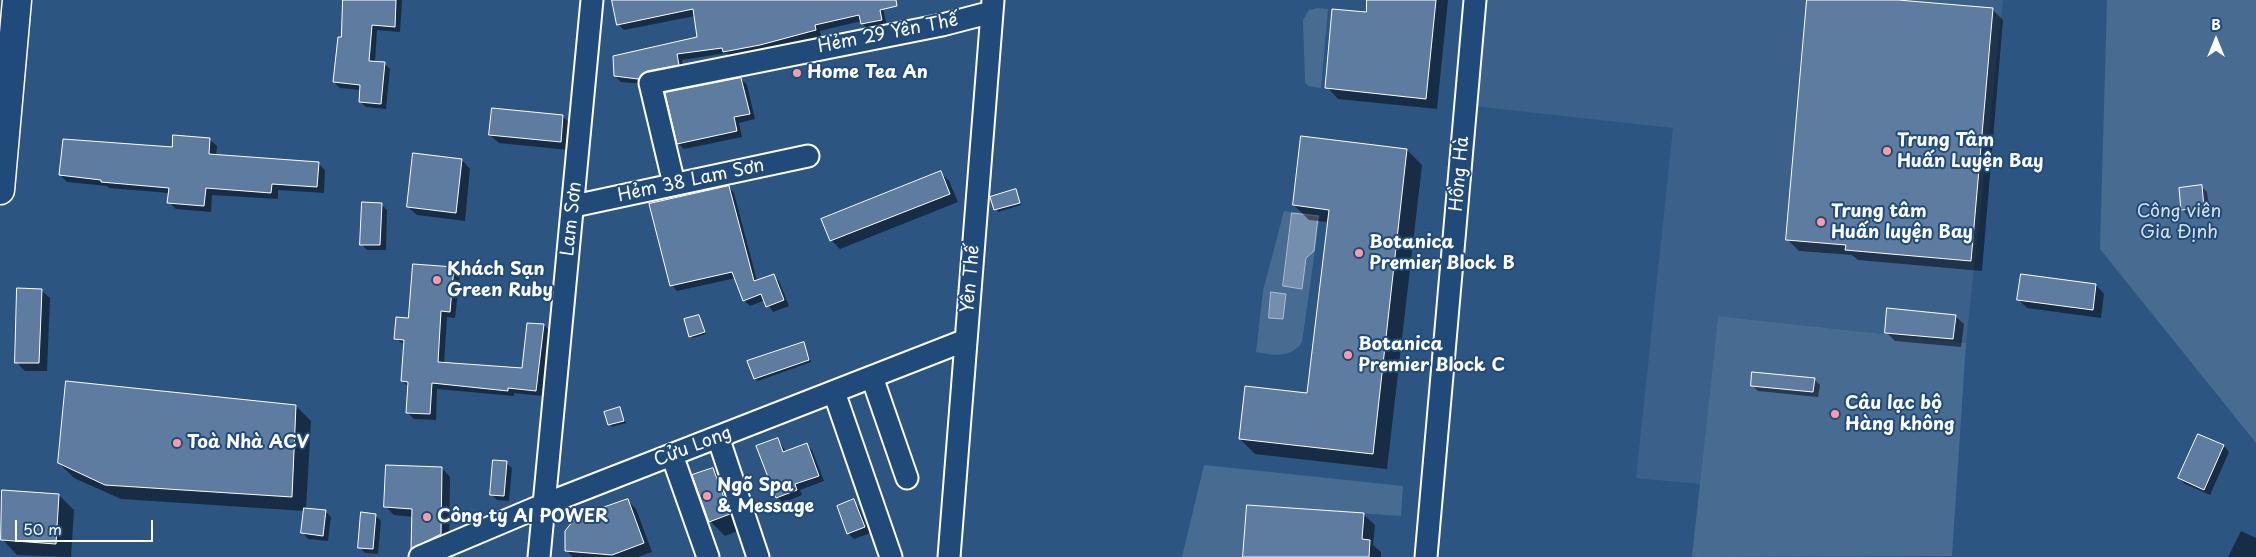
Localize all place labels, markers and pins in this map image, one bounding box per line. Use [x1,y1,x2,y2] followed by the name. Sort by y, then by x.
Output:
[807,62,928,84] place label: Home Tea An
[791,67,803,79] marker: Home Tea An
[1897,130,2043,172] place label: Trung Tâm Huấn Luyện Bay
[1881,145,1893,157] marker: Trung Tâm Huấn Luyện Bay
[1831,201,1973,243] place label: Trung tâm Huấn luyện Bay
[1815,216,1827,228] marker: Trung tâm Huấn luyện Bay
[1369,232,1515,274] place label: Botanica Premier Block B
[1353,247,1365,259] marker: Botanica Premier Block B
[447,259,553,302] place label: Khách Sạn Green Ruby
[431,274,443,286] marker: Khách Sạn Green Ruby
[1358,334,1505,376] place label: Botanica Premier Block C
[1342,349,1354,361] marker: Botanica Premier Block C
[1845,393,1955,436] place label: Câu lạc bộ Hàng không
[1829,408,1841,420] marker: Câu lạc bộ Hàng không
[187,432,309,454] place label: Toà Nhà ACV
[171,437,183,449] marker: Toà Nhà ACV
[717,475,814,518] place label: Ngõ Spa & Message
[701,490,713,502] marker: Ngõ Spa & Message
[437,506,608,528] place label: Công ty AI POWER
[421,511,433,523] marker: Công ty AI POWER

